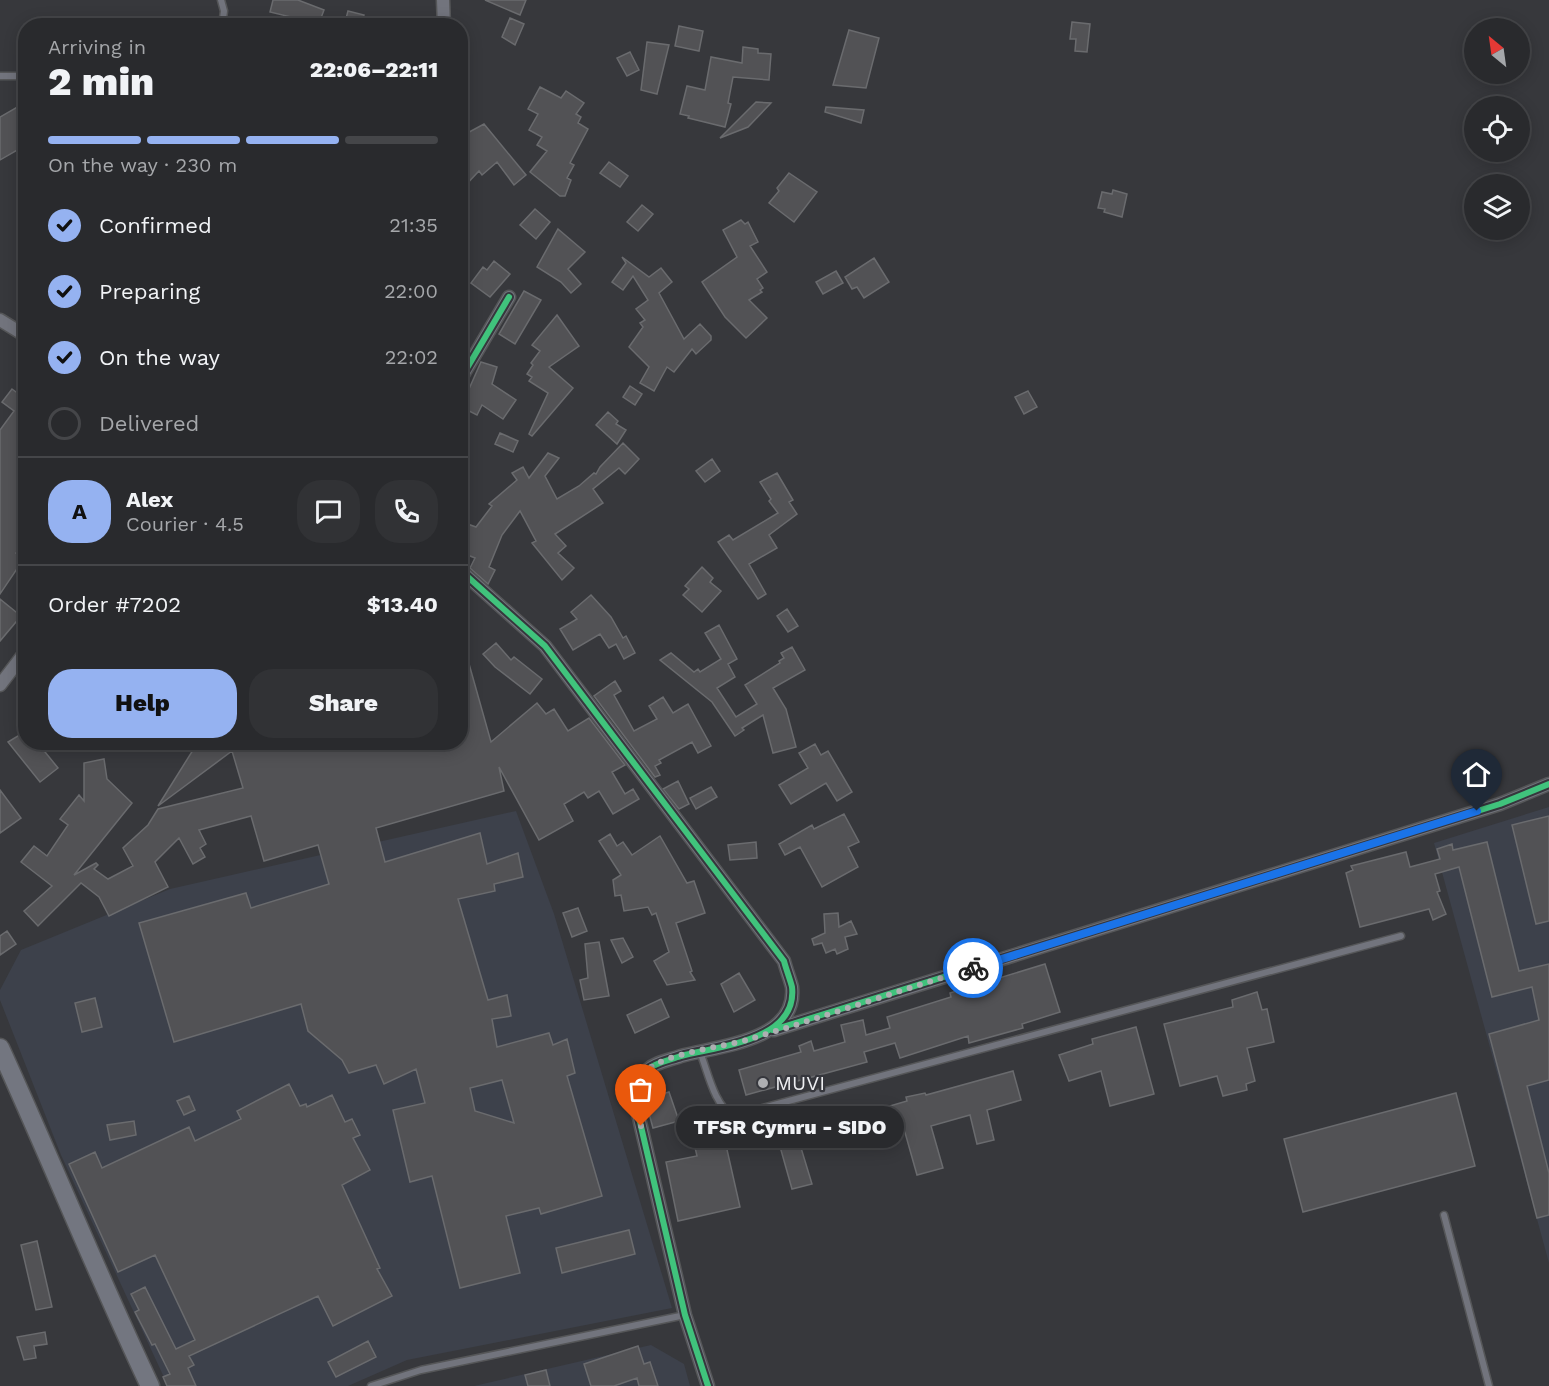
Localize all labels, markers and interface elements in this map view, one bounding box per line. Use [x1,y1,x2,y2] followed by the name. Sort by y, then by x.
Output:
[1464,18,1530,84] north arrow
[1464,18,1530,240] map controls
[48,35,146,59] text: Arriving in
[310,57,438,82] text: 22:06–22:11
[48,59,154,104] text: 2 min
[1464,96,1530,162] button: locate
[48,153,237,177] text: On the way · 230 m
[1464,174,1530,240] button: layers
[48,209,81,242] icon: check
[99,213,212,238] text: Confirmed
[389,213,438,237] text: 21:35
[48,275,81,308] icon: check
[99,279,200,304] text: Preparing
[384,279,438,303] text: 22:00
[48,341,81,374] icon: check
[99,345,220,370] text: On the way
[385,345,438,369] text: 22:02
[99,411,199,436] text: Delivered
[297,480,360,543] button: chat
[375,480,438,543] button: phone
[126,487,173,512] text: Alex
[72,499,87,524] text: A
[126,512,244,536] text: Courier · 4.5
[48,592,181,617] text: Order #7202
[367,592,438,617] text: $13.40
[48,669,237,738] button: Help
[249,669,438,738] button: Share
[1451,749,1502,811] pin
[1460,758,1493,791] icon: home
[943,938,1003,998] courier
[957,952,990,985] icon: bike
[615,1064,666,1126] pin
[775,1071,825,1095] place label: MUVI
[624,1073,657,1106] icon: bag
[756,1076,770,1090] marker: MUVI
[677,1105,905,1147] callout: TFSR Cymru - SIDO
[694,1115,886,1139] text: TFSR Cymru - SIDO

